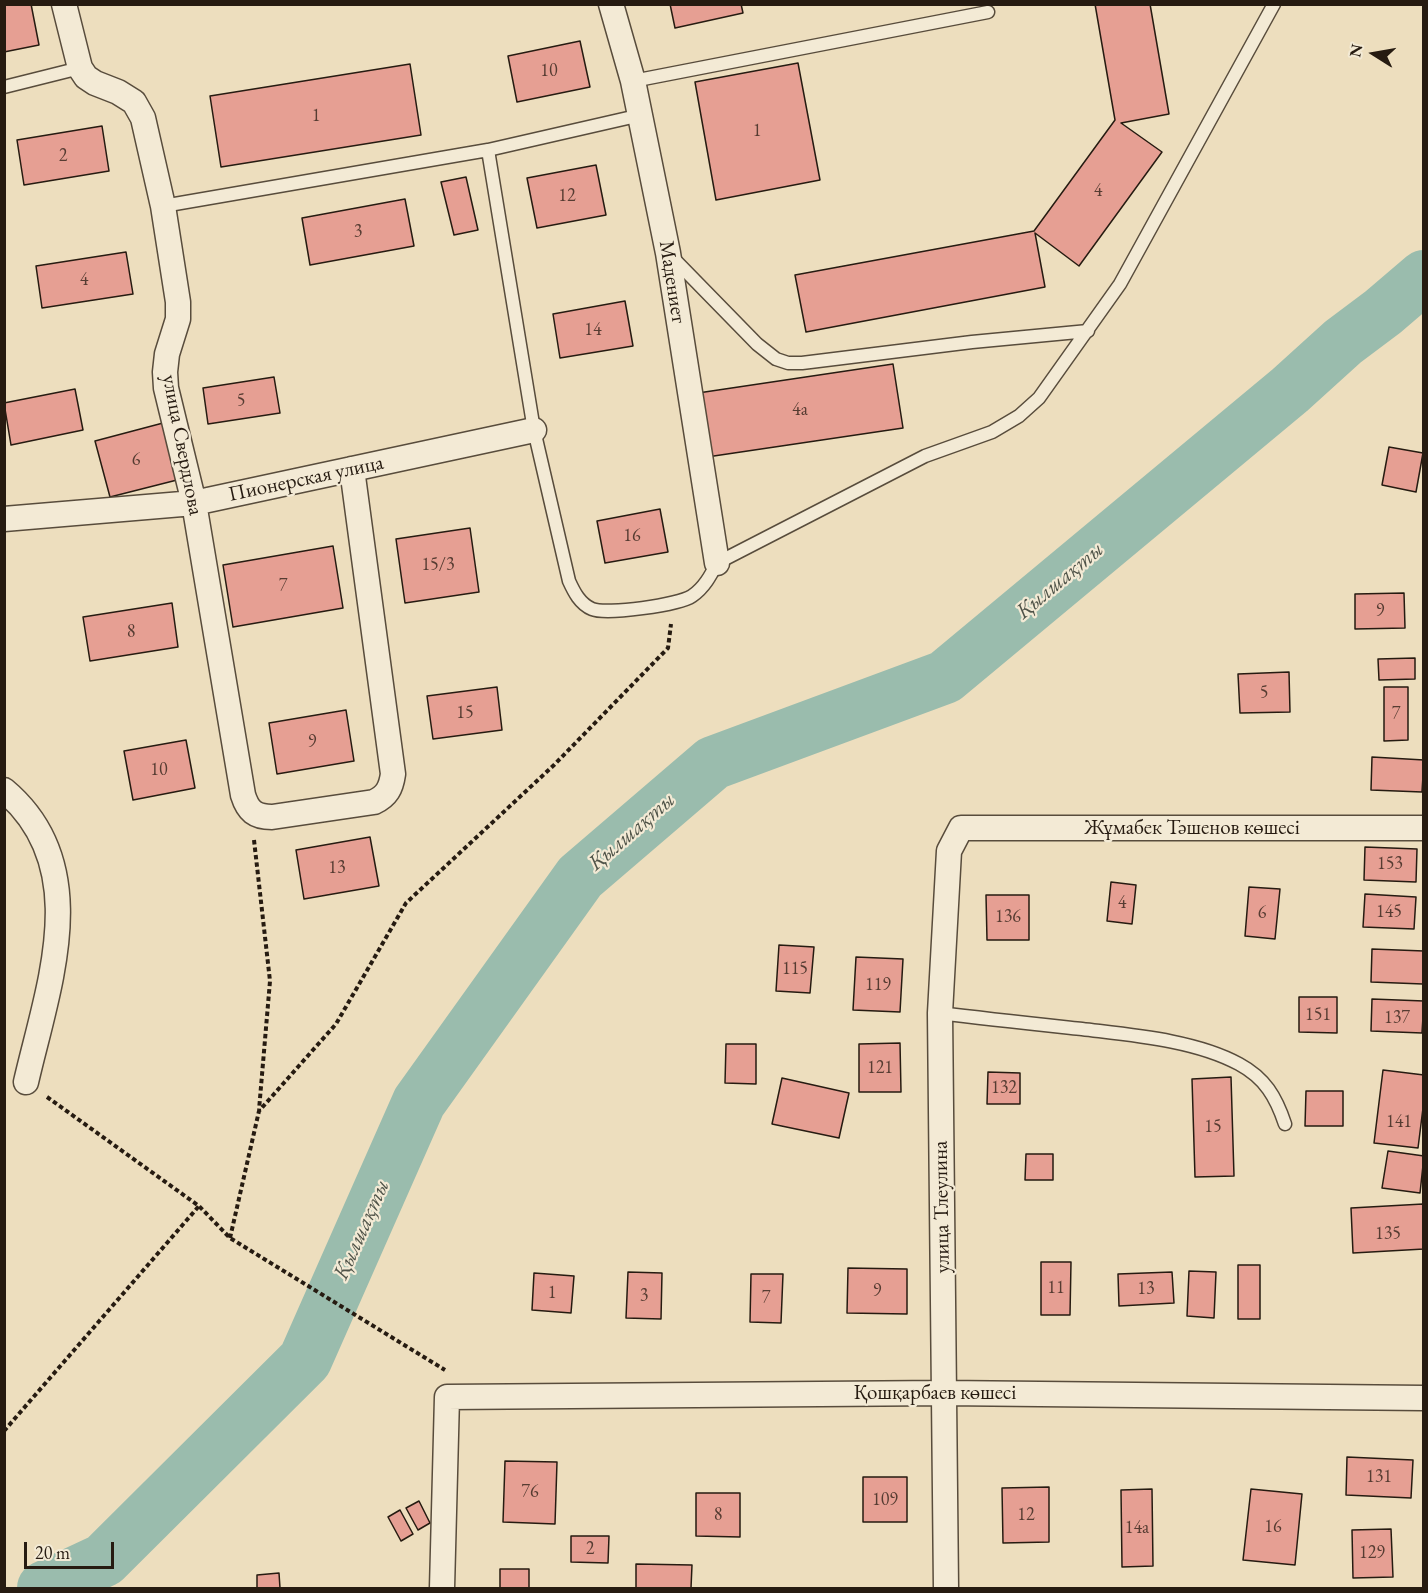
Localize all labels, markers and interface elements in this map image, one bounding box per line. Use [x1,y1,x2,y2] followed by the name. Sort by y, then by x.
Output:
[1344,24,1404,84] north arrow
[1344,42,1367,59] text: N
[540,60,558,82] house number: 10
[312,105,320,127] house number: 1
[753,120,761,142] house number: 1
[59,145,67,167] house number: 2
[1094,180,1102,202] house number: 4
[558,185,576,207] house number: 12
[354,221,362,243] house number: 3
[653,239,691,325] street label: Мадениет
[80,269,88,291] house number: 4
[584,319,602,341] house number: 14
[156,372,208,518] street label: улица Свердлова
[237,390,245,412] house number: 5
[792,399,808,421] house number: 4а
[132,449,140,471] house number: 6
[226,450,386,508] street label: Пионерская улица
[623,525,641,547] house number: 16
[1011,537,1109,625] water label: Қылшақты
[421,554,455,576] house number: 15/3
[279,575,287,597] house number: 7
[1376,600,1384,622] house number: 9
[127,621,135,643] house number: 8
[1260,682,1268,704] house number: 5
[456,702,474,724] house number: 15
[1392,703,1400,725] house number: 7
[308,731,316,753] house number: 9
[150,759,168,781] house number: 10
[583,787,681,877] water label: Қылшақты
[1084,815,1300,841] street label: Жұмабек Тәшенов көшесі
[1377,853,1403,875] house number: 153
[328,857,346,879] house number: 13
[1118,892,1126,914] house number: 4
[1376,901,1402,923] house number: 145
[1258,902,1266,924] house number: 6
[995,906,1021,928] house number: 136
[782,958,808,980] house number: 115
[865,974,891,996] house number: 119
[1305,1004,1331,1026] house number: 151
[1384,1007,1410,1029] house number: 137
[867,1057,893,1079] house number: 121
[991,1077,1017,1099] house number: 132
[1386,1111,1412,1133] house number: 141
[1204,1116,1222,1138] house number: 15
[928,1140,956,1274] street label: улица Тлеулина
[328,1176,396,1284] water label: Қылшақты
[1375,1223,1401,1245] house number: 135
[1047,1277,1065,1299] house number: 11
[1137,1278,1155,1300] house number: 13
[873,1280,881,1302] house number: 9
[548,1282,556,1304] house number: 1
[640,1285,648,1307] house number: 3
[762,1287,770,1309] house number: 7
[854,1380,1016,1406] street label: Қошқарбаев көшесі
[1366,1466,1392,1488] house number: 131
[521,1481,539,1503] house number: 76
[872,1489,898,1511] house number: 109
[714,1504,722,1526] house number: 8
[1017,1504,1035,1526] house number: 12
[1264,1516,1282,1538] house number: 16
[1125,1517,1149,1539] house number: 14а
[27,1530,117,1568] scale bar
[586,1538,594,1560] house number: 2
[35,1541,70,1564] text: 20 m
[1359,1542,1385,1564] house number: 129

